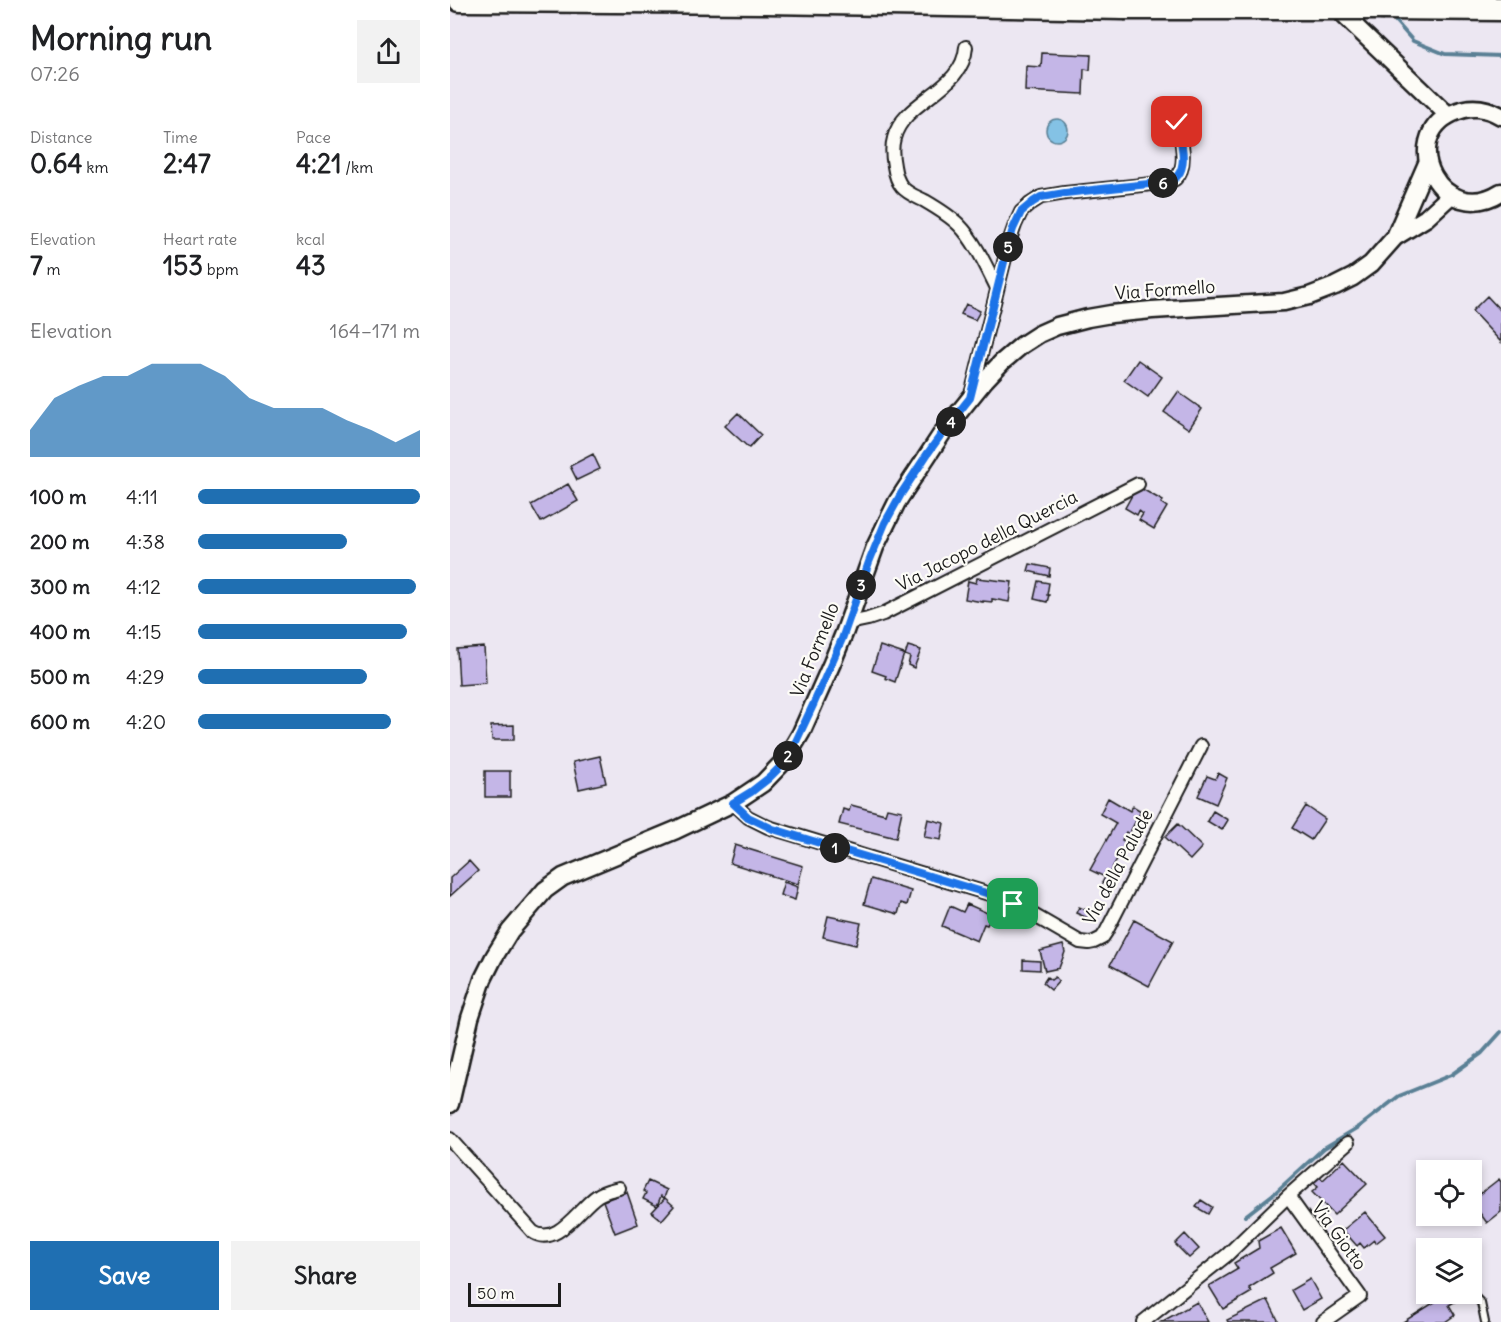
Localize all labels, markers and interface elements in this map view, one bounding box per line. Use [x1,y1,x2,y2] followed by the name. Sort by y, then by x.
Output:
[30,17,212,59] text: Morning run
[357,20,420,83] button: share
[30,61,80,86] text: 07:26
[1151,96,1202,147] pin
[1160,105,1193,138] icon: check
[30,127,92,147] text: Distance
[163,127,198,147] text: Time
[296,127,331,147] text: Pace
[30,147,83,180] text: 0.64
[163,147,211,180] text: 2:47
[296,147,341,180] text: 4:21
[83,157,109,177] text: km
[341,157,373,177] text: /km
[1148,168,1178,198] pin: 6
[1158,173,1168,193] text: 6
[30,229,96,249] text: Elevation
[163,229,237,249] text: Heart rate
[296,229,325,249] text: kcal
[993,232,1023,262] pin: 5
[1003,237,1013,257] text: 5
[30,249,43,282] text: 7
[163,249,203,282] text: 153
[296,249,326,282] text: 43
[43,259,61,279] text: m
[203,259,239,279] text: bpm
[1114,275,1216,304] street label: Via Formello
[30,318,112,343] text: Elevation
[330,318,420,343] text: 164–171 m
[936,407,966,437] pin: 4
[946,412,956,432] text: 4
[30,484,87,509] text: 100 m
[126,484,158,509] text: 4:11
[892,485,1081,596] street label: Via Jacopo della Quercia
[30,529,90,554] text: 200 m
[126,529,165,554] text: 4:38
[846,570,876,600] pin: 3
[30,574,90,599] text: 300 m
[126,574,161,599] text: 4:12
[856,575,866,595] text: 3
[785,599,844,701] street label: Via Formello
[30,619,90,644] text: 400 m
[126,619,162,644] text: 4:15
[30,664,90,689] text: 500 m
[126,664,165,689] text: 4:29
[30,709,90,734] text: 600 m
[126,709,166,734] text: 4:20
[773,741,803,771] pin: 2
[784,746,792,766] text: 2
[1077,805,1158,929] street label: Via della Palude
[820,833,850,863] pin: 1
[832,838,838,858] text: 1
[987,878,1038,929] pin
[996,887,1029,920] icon: arrive
[1416,1160,1482,1304] map controls
[1416,1160,1482,1226] button: locate
[1307,1197,1372,1274] street label: Via Giotto
[1416,1238,1482,1304] button: layers
[30,1241,219,1310] button: Save
[231,1241,420,1310] button: Share
[468,1280,561,1308] scale bar
[477,1283,515,1303] text: 50 m

